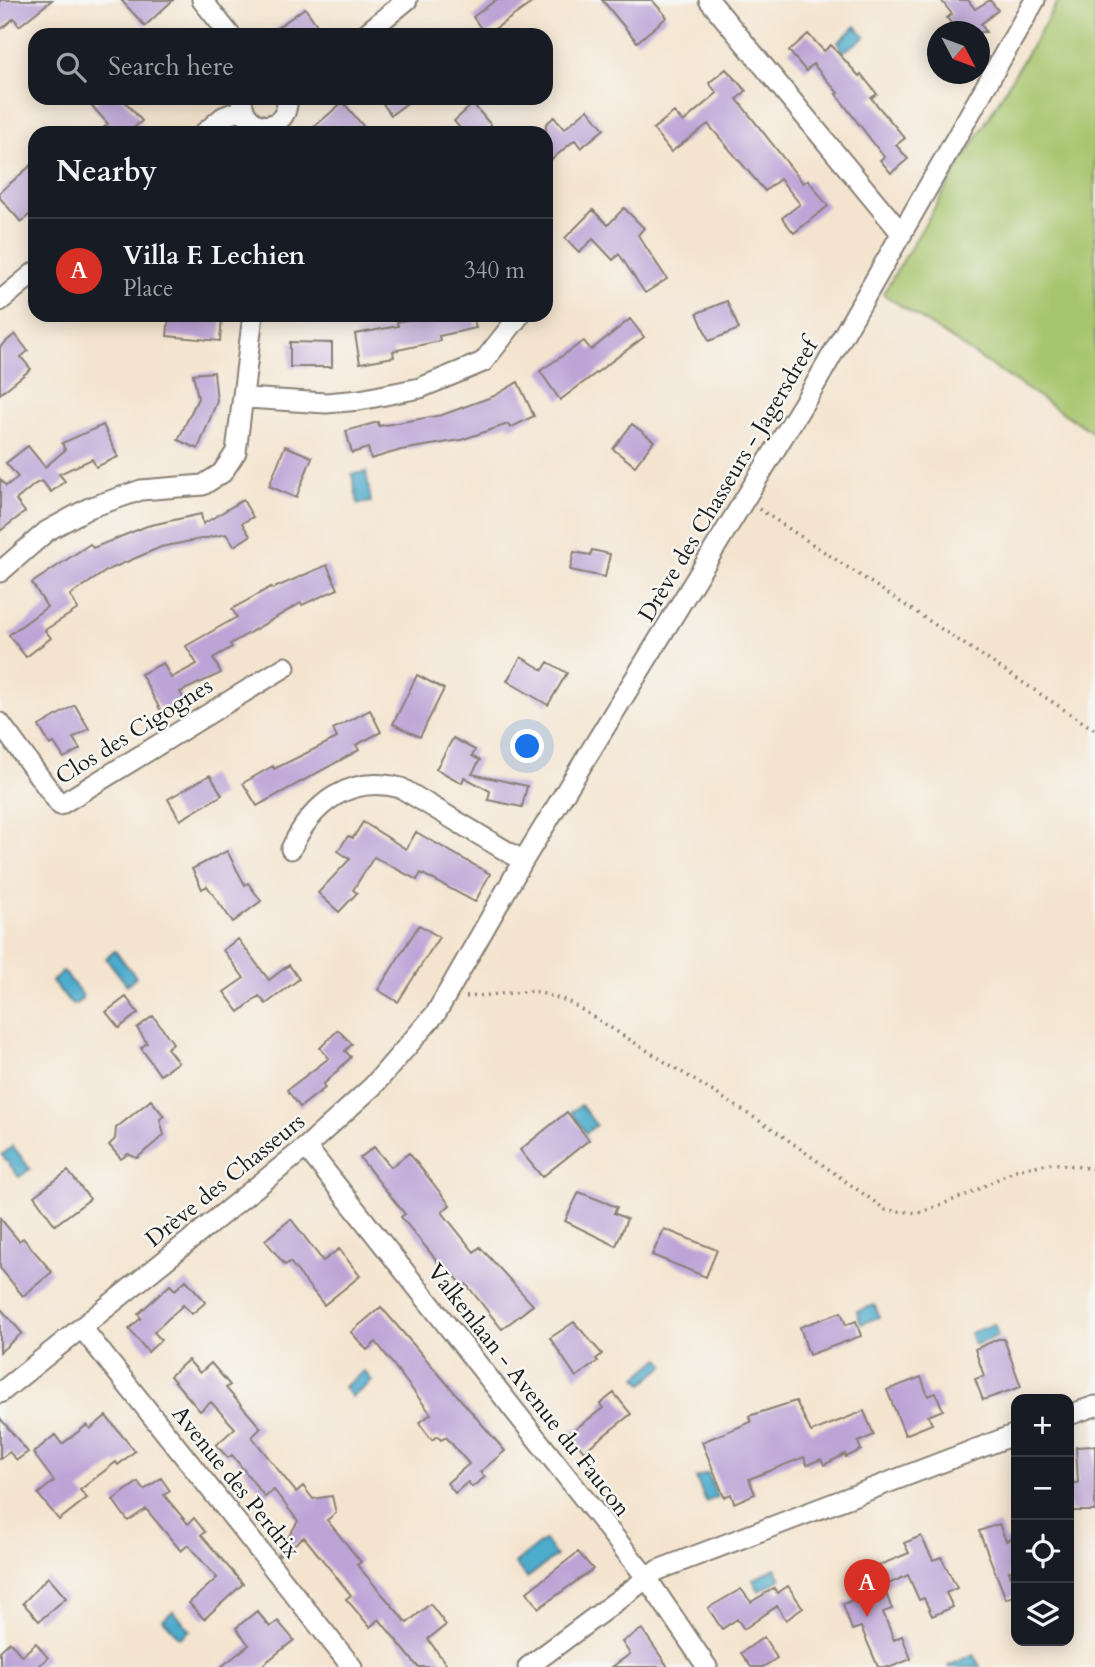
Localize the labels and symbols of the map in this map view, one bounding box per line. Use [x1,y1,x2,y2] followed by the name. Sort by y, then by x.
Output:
[927,21,990,84] north arrow
[631,329,827,627] street label: Drève des Chasseurs - Jagersdreef
[50,670,218,792] street label: Clos des Cigognes
[510,729,544,763] your location
[139,1106,311,1254] street label: Drève des Chasseurs
[420,1257,638,1523] street label: Valkenlaan - Avenue du Faucon
[165,1399,308,1565] street label: Avenue des Perdrix
[844,1559,890,1617] pin: A

